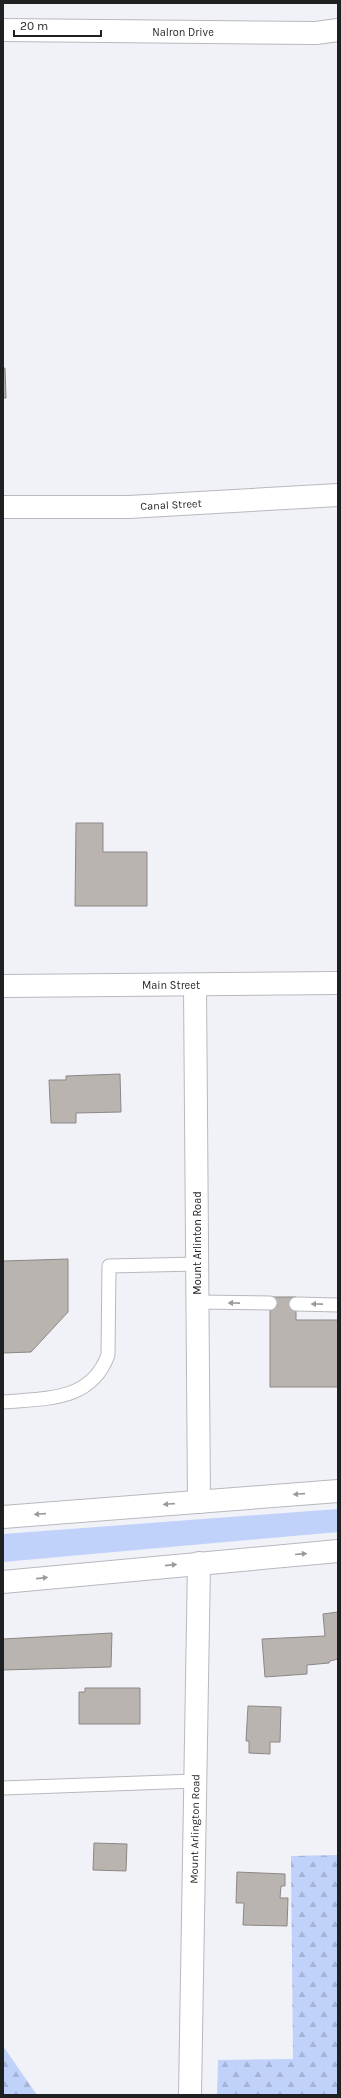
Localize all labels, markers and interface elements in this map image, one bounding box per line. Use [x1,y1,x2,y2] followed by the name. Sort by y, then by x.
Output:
[14,12,101,38] scale bar
[20,19,48,33] text: 20 m
[152,26,214,39] street label: Nalron Drive
[140,497,202,513] street label: Canal Street
[142,979,200,992] street label: Main Street
[191,1191,204,1295] street label: Mount Arlinton Road
[227,1300,240,1306] one-way arrow
[311,1301,323,1308] one-way arrow
[293,1491,305,1497] one-way arrow
[163,1500,176,1507] one-way arrow
[34,1511,46,1517] one-way arrow
[295,1551,307,1557] one-way arrow
[165,1562,177,1569] one-way arrow
[36,1575,48,1581] one-way arrow
[188,1774,202,1884] street label: Mount Arlington Road

